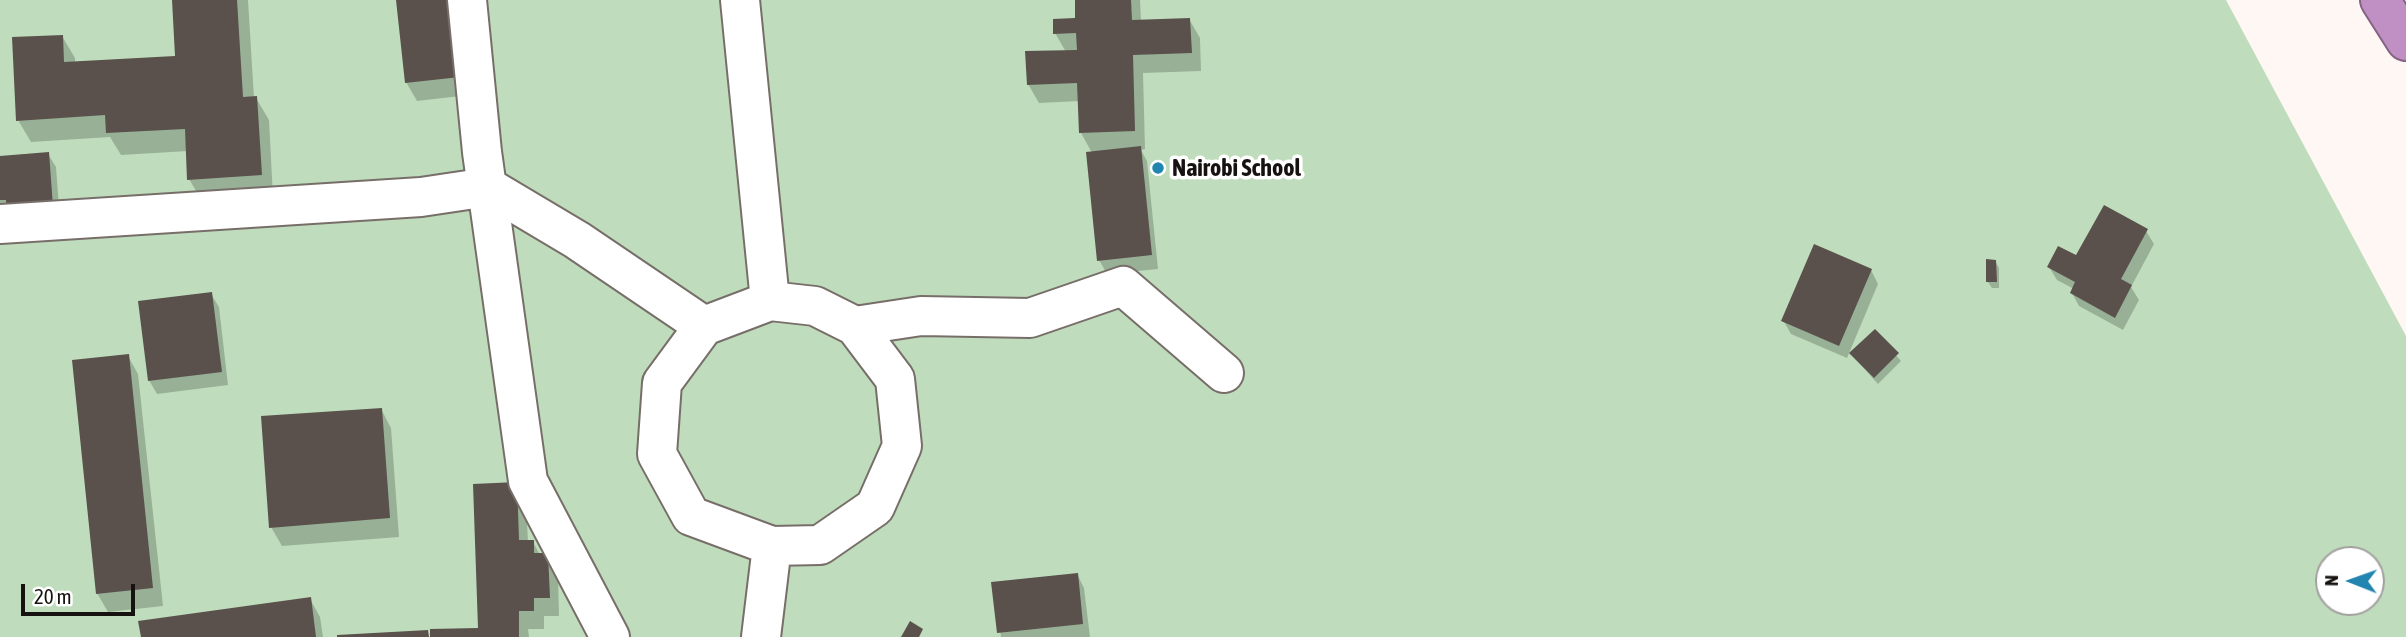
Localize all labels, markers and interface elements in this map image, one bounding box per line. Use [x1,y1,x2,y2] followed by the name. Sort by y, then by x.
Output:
[1172,154,1301,182] place label: Nairobi School
[1150,160,1166,176] marker: Nairobi School
[2315,546,2385,616] north arrow
[24,570,138,614] scale bar
[2320,575,2342,586] text: N
[34,584,72,608] text: 20 m

